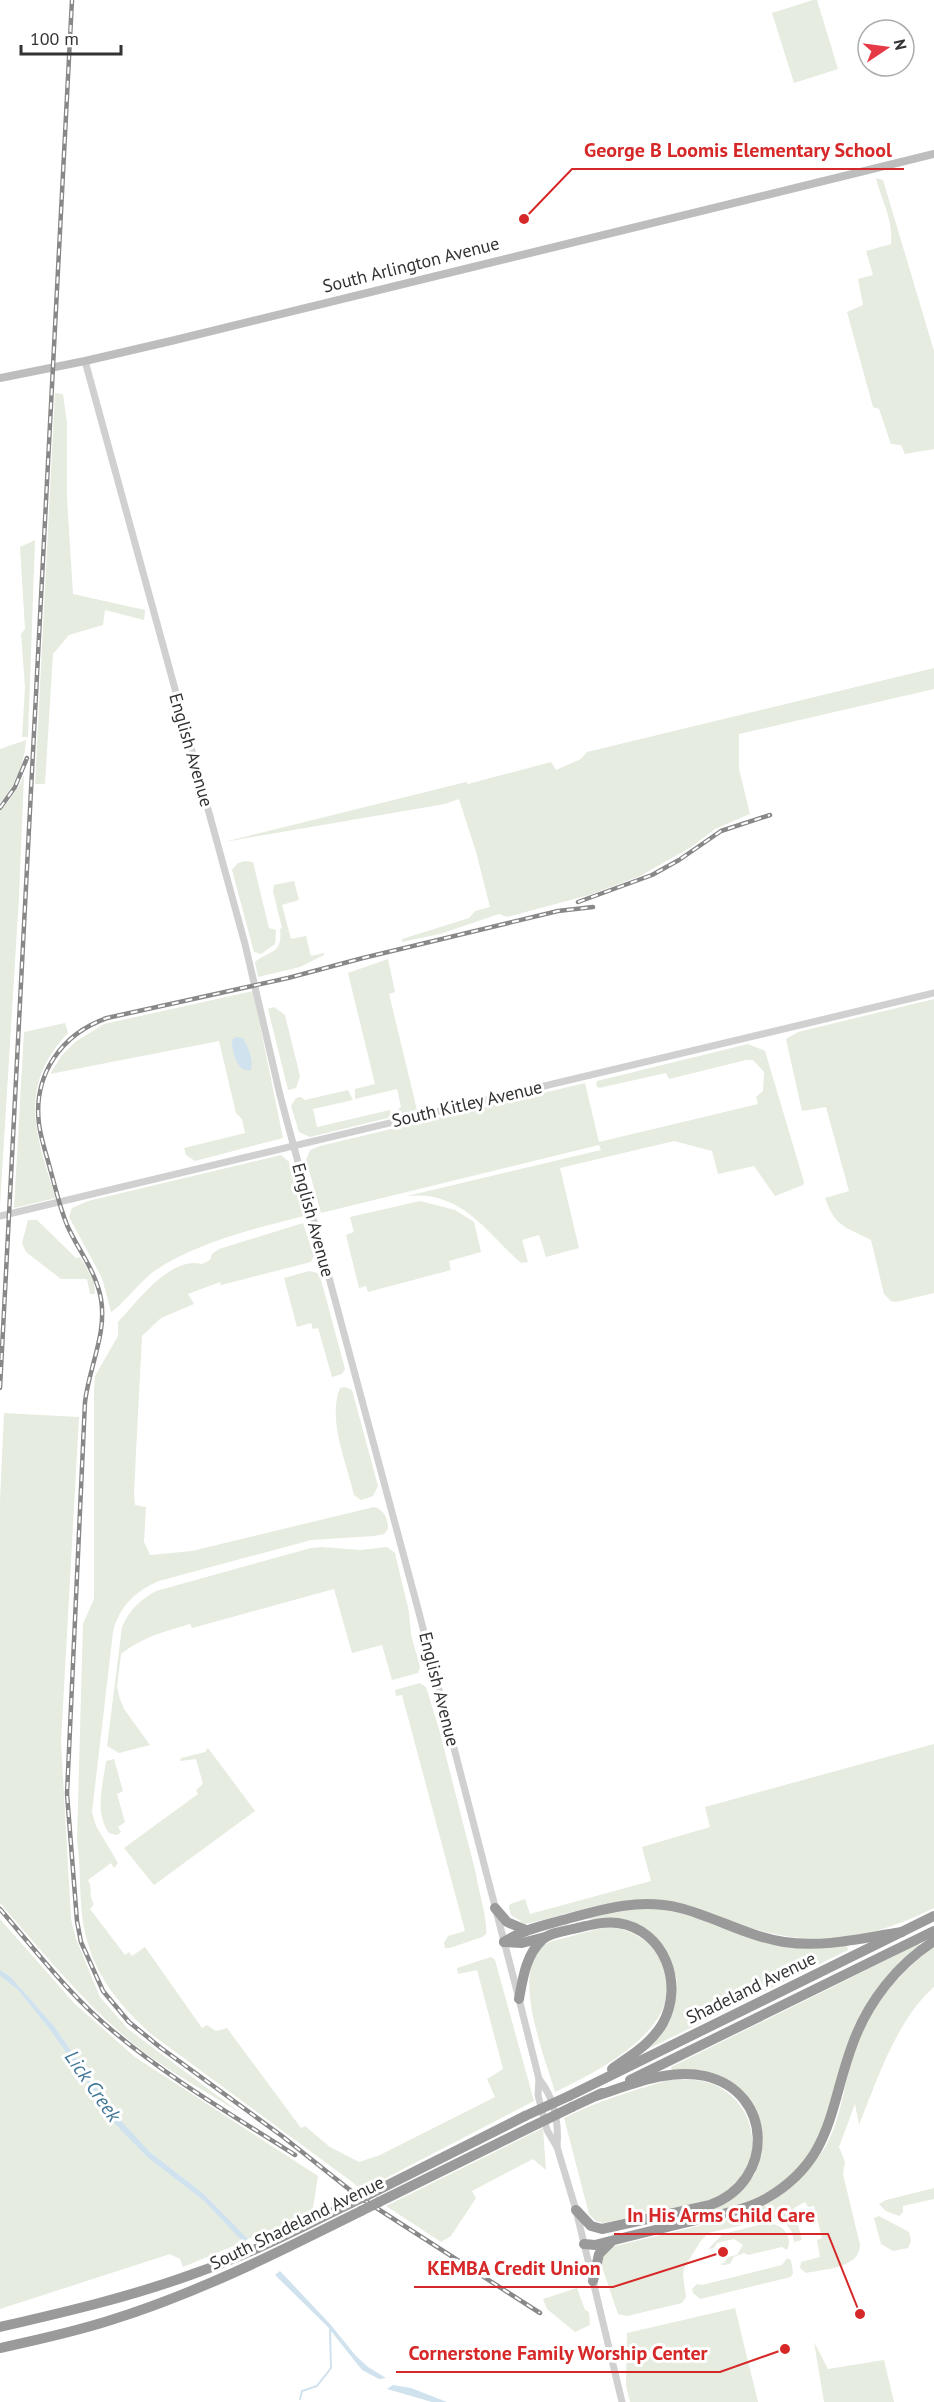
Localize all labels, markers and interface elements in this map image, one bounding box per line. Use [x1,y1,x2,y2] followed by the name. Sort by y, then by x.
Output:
[21,18,122,56] scale bar
[856,18,916,78] north arrow
[30,27,79,50] text: 100 m
[890,37,912,52] text: N
[572,131,904,169] callout: George B Loomis Elementary School
[584,137,892,163] text: George B Loomis Elementary School
[320,231,502,298] street label: South Arlington Avenue
[164,690,219,809] street label: English Avenue
[389,1075,544,1132] street label: South Kitley Avenue
[287,1160,340,1279] street label: English Avenue
[414,1629,465,1748] street label: English Avenue
[682,1946,819,2029] street label: Shadeland Avenue
[59,2045,128,2128] water label: Lick Creek
[206,2170,388,2275] street label: South Shadeland Avenue
[614,2196,828,2234] callout: In His Arms Child Care
[627,2202,815,2228] text: In His Arms Child Care
[414,2249,613,2287] callout: KEMBA Credit Union
[427,2255,601,2281] text: KEMBA Credit Union
[396,2334,720,2372] callout: Cornerstone Family Worship Center
[408,2340,708,2366] text: Cornerstone Family Worship Center

